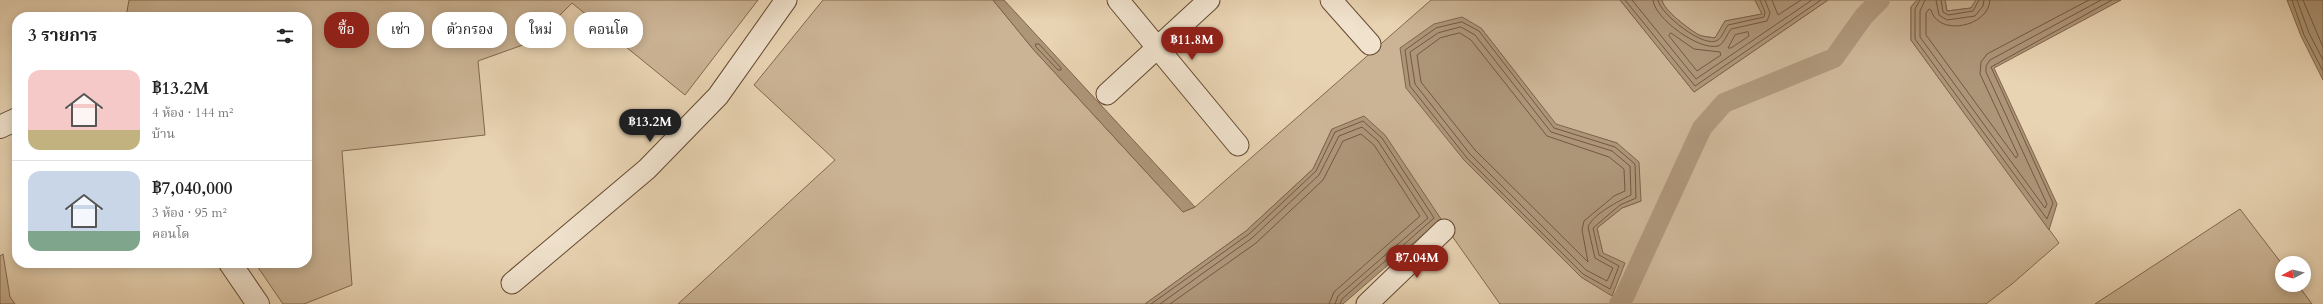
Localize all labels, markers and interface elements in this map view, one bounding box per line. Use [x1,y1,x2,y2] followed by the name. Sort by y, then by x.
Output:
[324,12,369,48] chip: ซื้อ
[377,12,424,48] chip: เช่า
[432,12,507,48] chip: ตัวกรอง
[515,12,566,48] chip: ใหม่
[574,12,643,48] chip: คอนโด
[28,24,97,47] text: 3 รายการ
[274,25,296,47] icon: filters
[1159,27,1225,61] pin: ฿11.8M
[1170,31,1214,49] text: ฿11.8M
[152,77,209,100] text: ฿13.2M
[60,86,108,134] icon: home
[152,104,233,122] text: 4 ห้อง · 144 m²
[617,109,683,143] pin: ฿13.2M
[628,113,672,131] text: ฿13.2M
[152,125,175,143] text: บ้าน
[152,177,232,200] text: ฿7,040,000
[60,187,108,235] icon: home
[152,204,227,222] text: 3 ห้อง · 95 m²
[152,225,190,243] text: คอนโด
[1384,245,1450,279] pin: ฿7.04M
[1395,249,1439,267] text: ฿7.04M
[2275,256,2311,292] north arrow
[2275,256,2311,292] map controls

